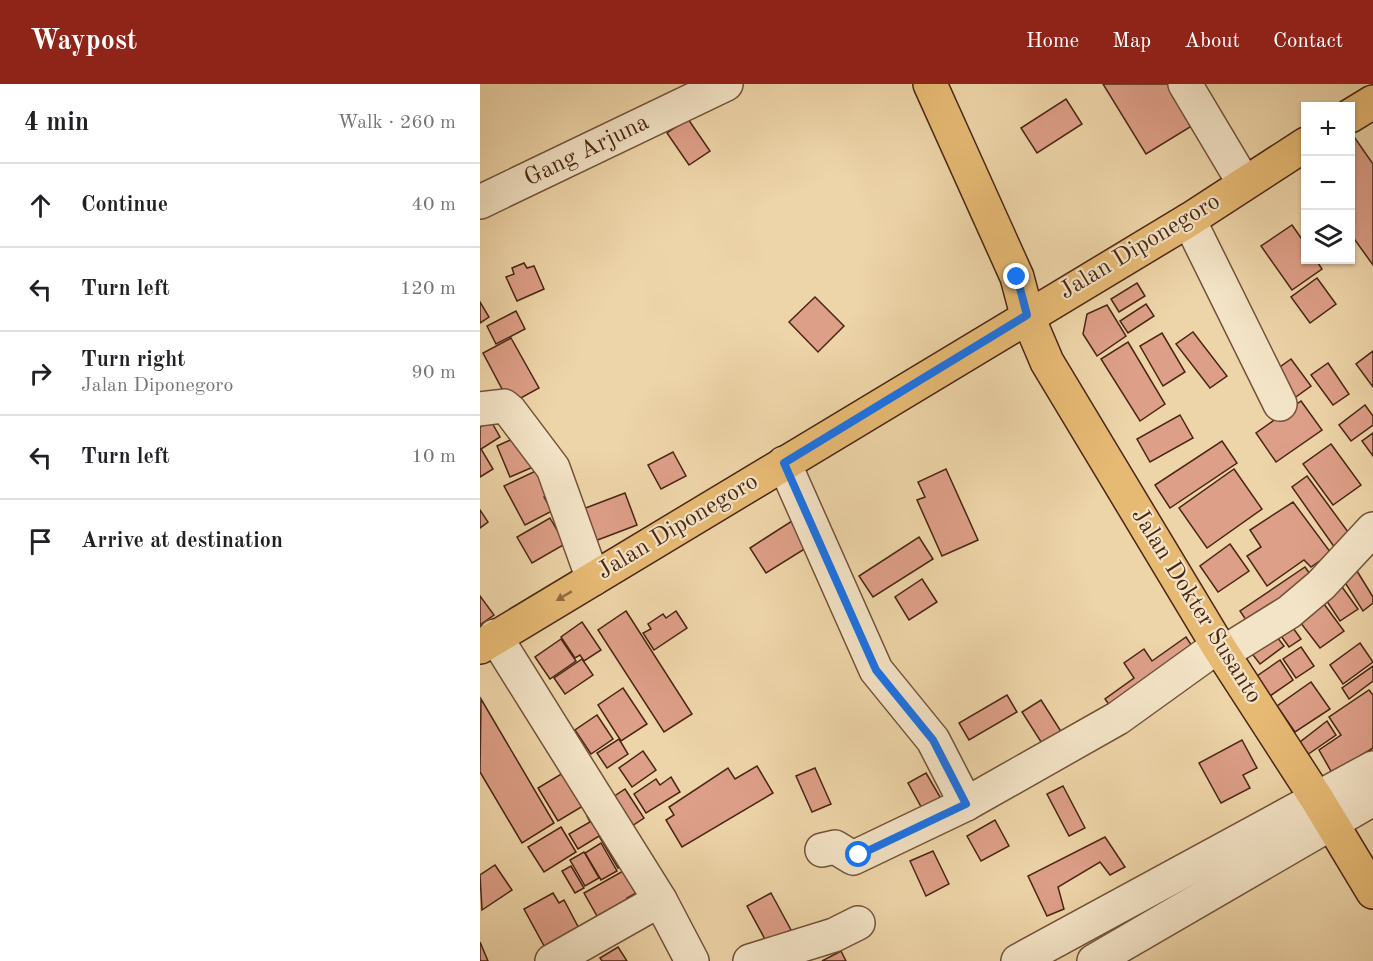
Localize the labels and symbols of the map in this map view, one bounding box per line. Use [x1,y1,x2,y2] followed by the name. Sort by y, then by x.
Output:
[521,111,653,191] street label: Gang Arjuna
[1055,190,1225,304] street label: Jalan Diponegoro
[1003,263,1029,289] route end
[593,470,763,584] street label: Jalan Diponegoro
[1126,504,1266,708] street label: Jalan Dokter Susanto
[556,590,572,601] one-way arrow
[845,841,871,867] route start

